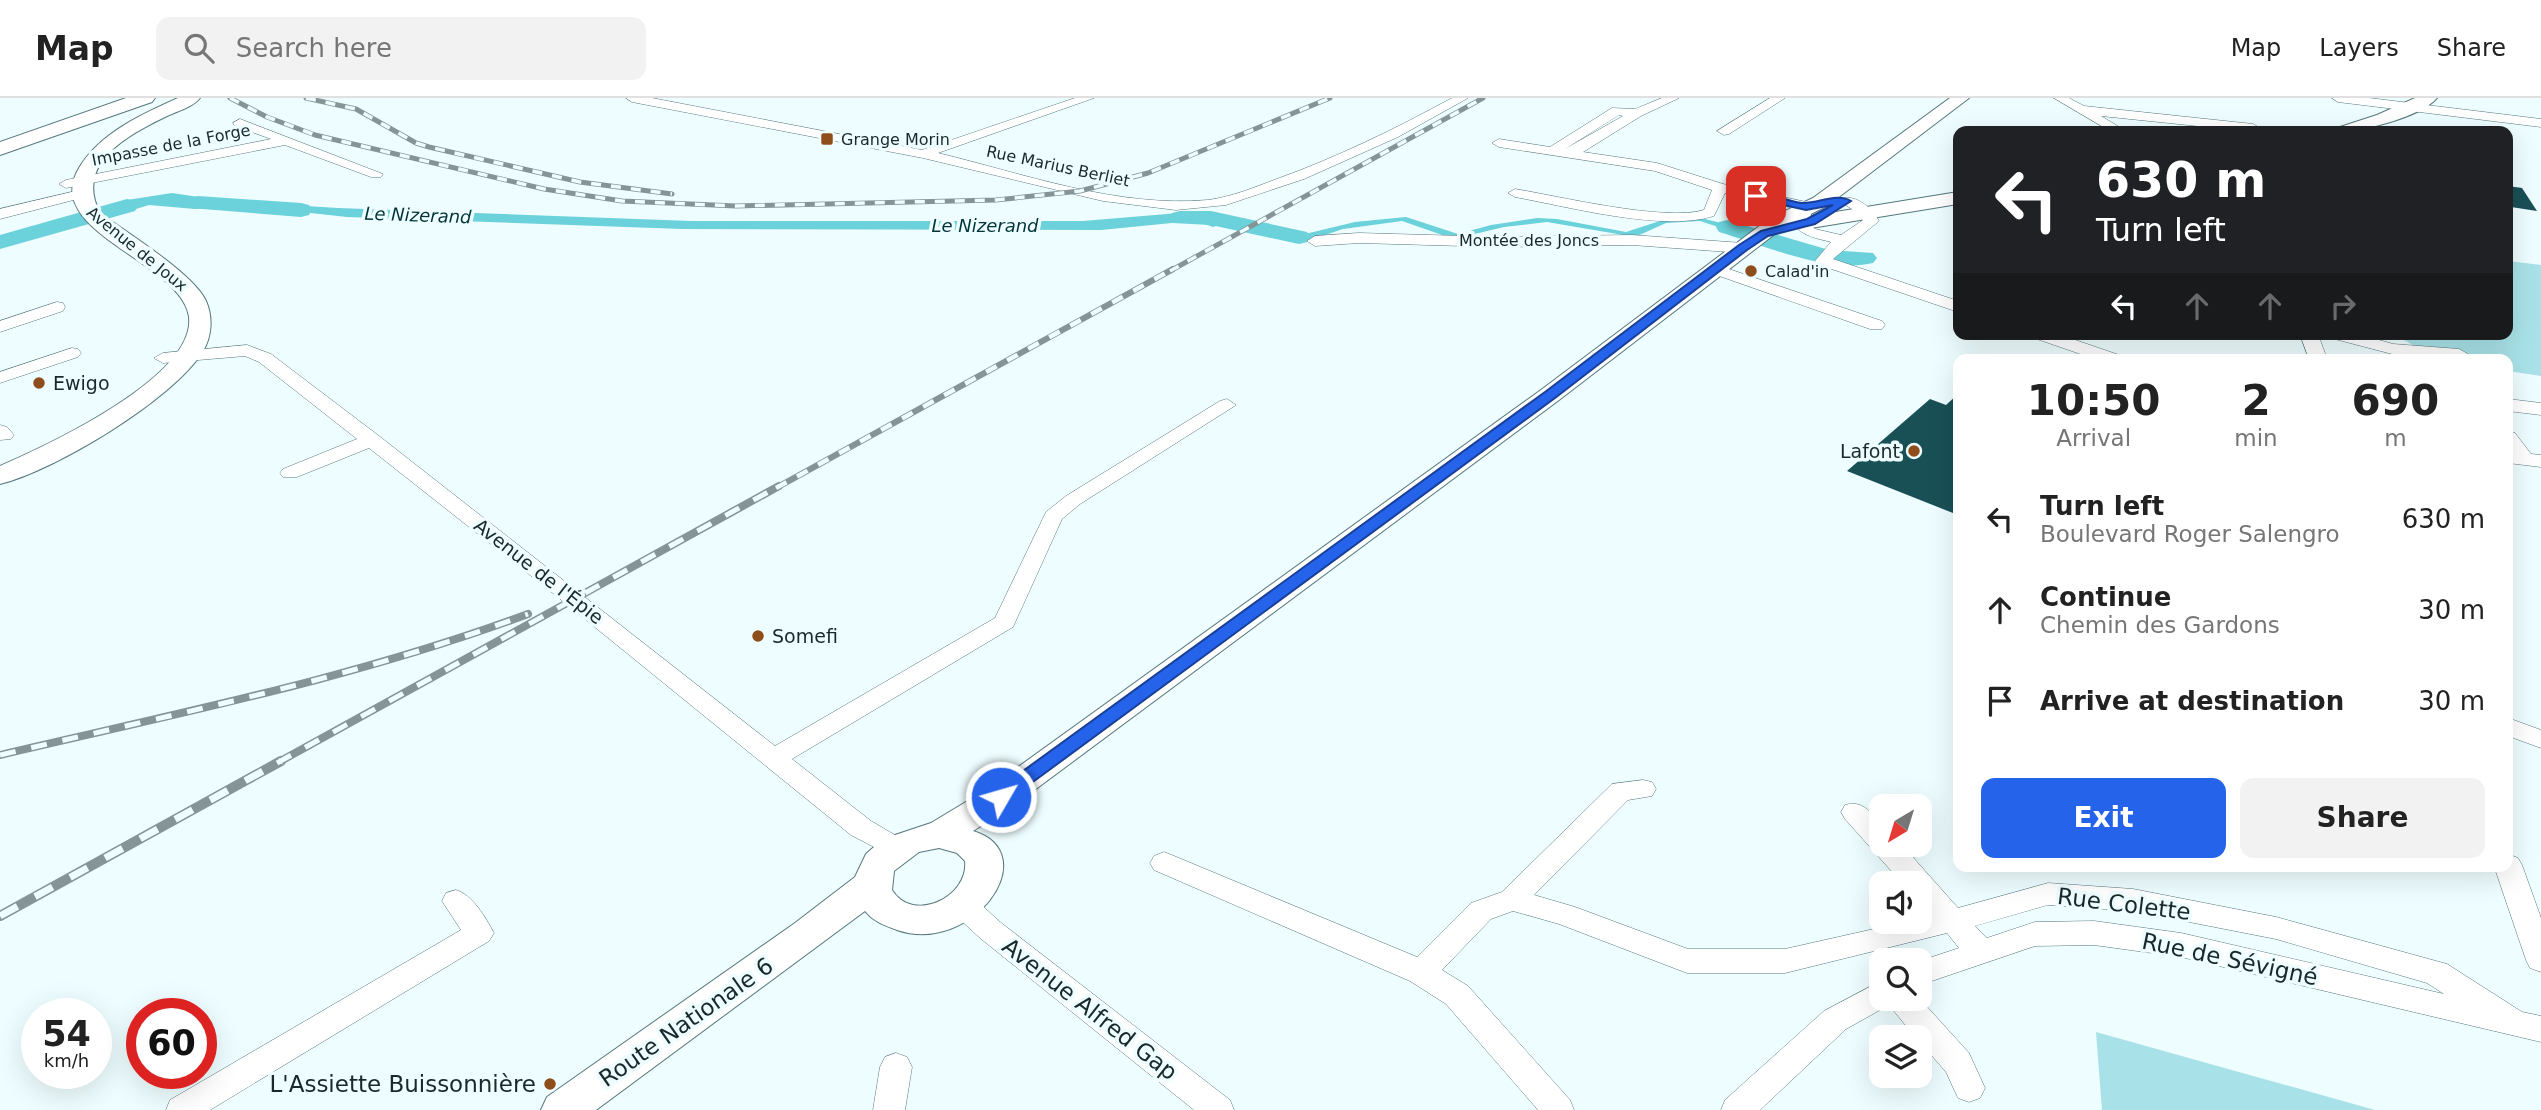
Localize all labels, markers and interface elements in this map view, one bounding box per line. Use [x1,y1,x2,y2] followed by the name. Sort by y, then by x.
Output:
[156,17,646,80] search box
[35,29,114,68] text: Map
[180,29,218,67] icon: search
[236,33,392,63] text: Search here
[2231,34,2281,62] text: Map
[2319,34,2399,62] text: Layers
[2437,34,2506,62] text: Share
[90,120,252,170] street label: Impasse de la Forge
[841,130,950,149] place label: Grange Morin
[819,131,835,147] marker: Grange Morin
[985,142,1131,190] street label: Rue Marius Berliet
[2096,152,2266,209] text: 630 m
[1981,154,2072,245] icon: left
[1726,166,1786,226] pin
[1737,177,1775,215] icon: arrive
[83,203,191,295] street label: Avenue de Joux
[364,203,472,227] water label: Le Nizerand
[2096,211,2226,249] text: Turn left
[931,215,1039,236] water label: Le Nizerand
[1459,231,1599,250] street label: Montée des Joncs
[1765,262,1829,281] place label: Calad'in
[1743,263,1759,279] marker: Calad'in
[2105,287,2143,325] icon: left
[2178,287,2216,325] icon: ahead
[2251,287,2289,325] icon: ahead
[2324,287,2362,325] icon: right
[53,372,110,394] place label: Ewigo
[31,375,47,391] marker: Ewigo
[2027,376,2161,425] text: 10:50
[2241,376,2271,425] text: 2
[2352,376,2439,425] text: 690
[2056,425,2131,451] text: Arrival
[2234,425,2278,451] text: min
[2384,425,2407,451] text: m
[1840,440,1900,462] place label: Lafont
[1906,443,1922,459] marker: Lafont
[2040,491,2164,521] text: Turn left
[1981,500,2019,538] icon: left
[2402,504,2485,534] text: 630 m
[470,514,608,628] street label: Avenue de l'Épie
[2040,521,2340,547] text: Boulevard Roger Salengro
[2040,582,2171,612] text: Continue
[1981,591,2019,629] icon: ahead
[2418,595,2485,625] text: 30 m
[2040,612,2280,638] text: Chemin des Gardons
[772,625,838,647] place label: Somefi
[750,628,766,644] marker: Somefi
[1981,682,2019,720] icon: arrive
[2040,686,2344,716] text: Arrive at destination
[2418,686,2485,716] text: 30 m
[964,760,1038,834] position arrow
[1981,778,2226,858] button: Exit
[2240,778,2485,858] button: Share
[1869,794,1932,858] north arrow
[1869,794,1932,1088] map controls
[1869,871,1932,934] button: sound
[2056,883,2192,925] street label: Rue Colette
[2140,928,2320,990] street label: Rue de Sévigné
[997,933,1183,1085] street label: Avenue Alfred Gap
[1869,948,1932,1011] button: search
[594,952,778,1092] street label: Route Nationale 6
[126,998,217,1089] speed limit sign: 60
[42,1014,91,1054] text: 54
[1869,1025,1932,1088] button: layers
[44,1050,89,1071] text: km/h
[270,1071,536,1097] place label: L'Assiette Buissonnière
[542,1076,558,1092] marker: L'Assiette Buissonnière

